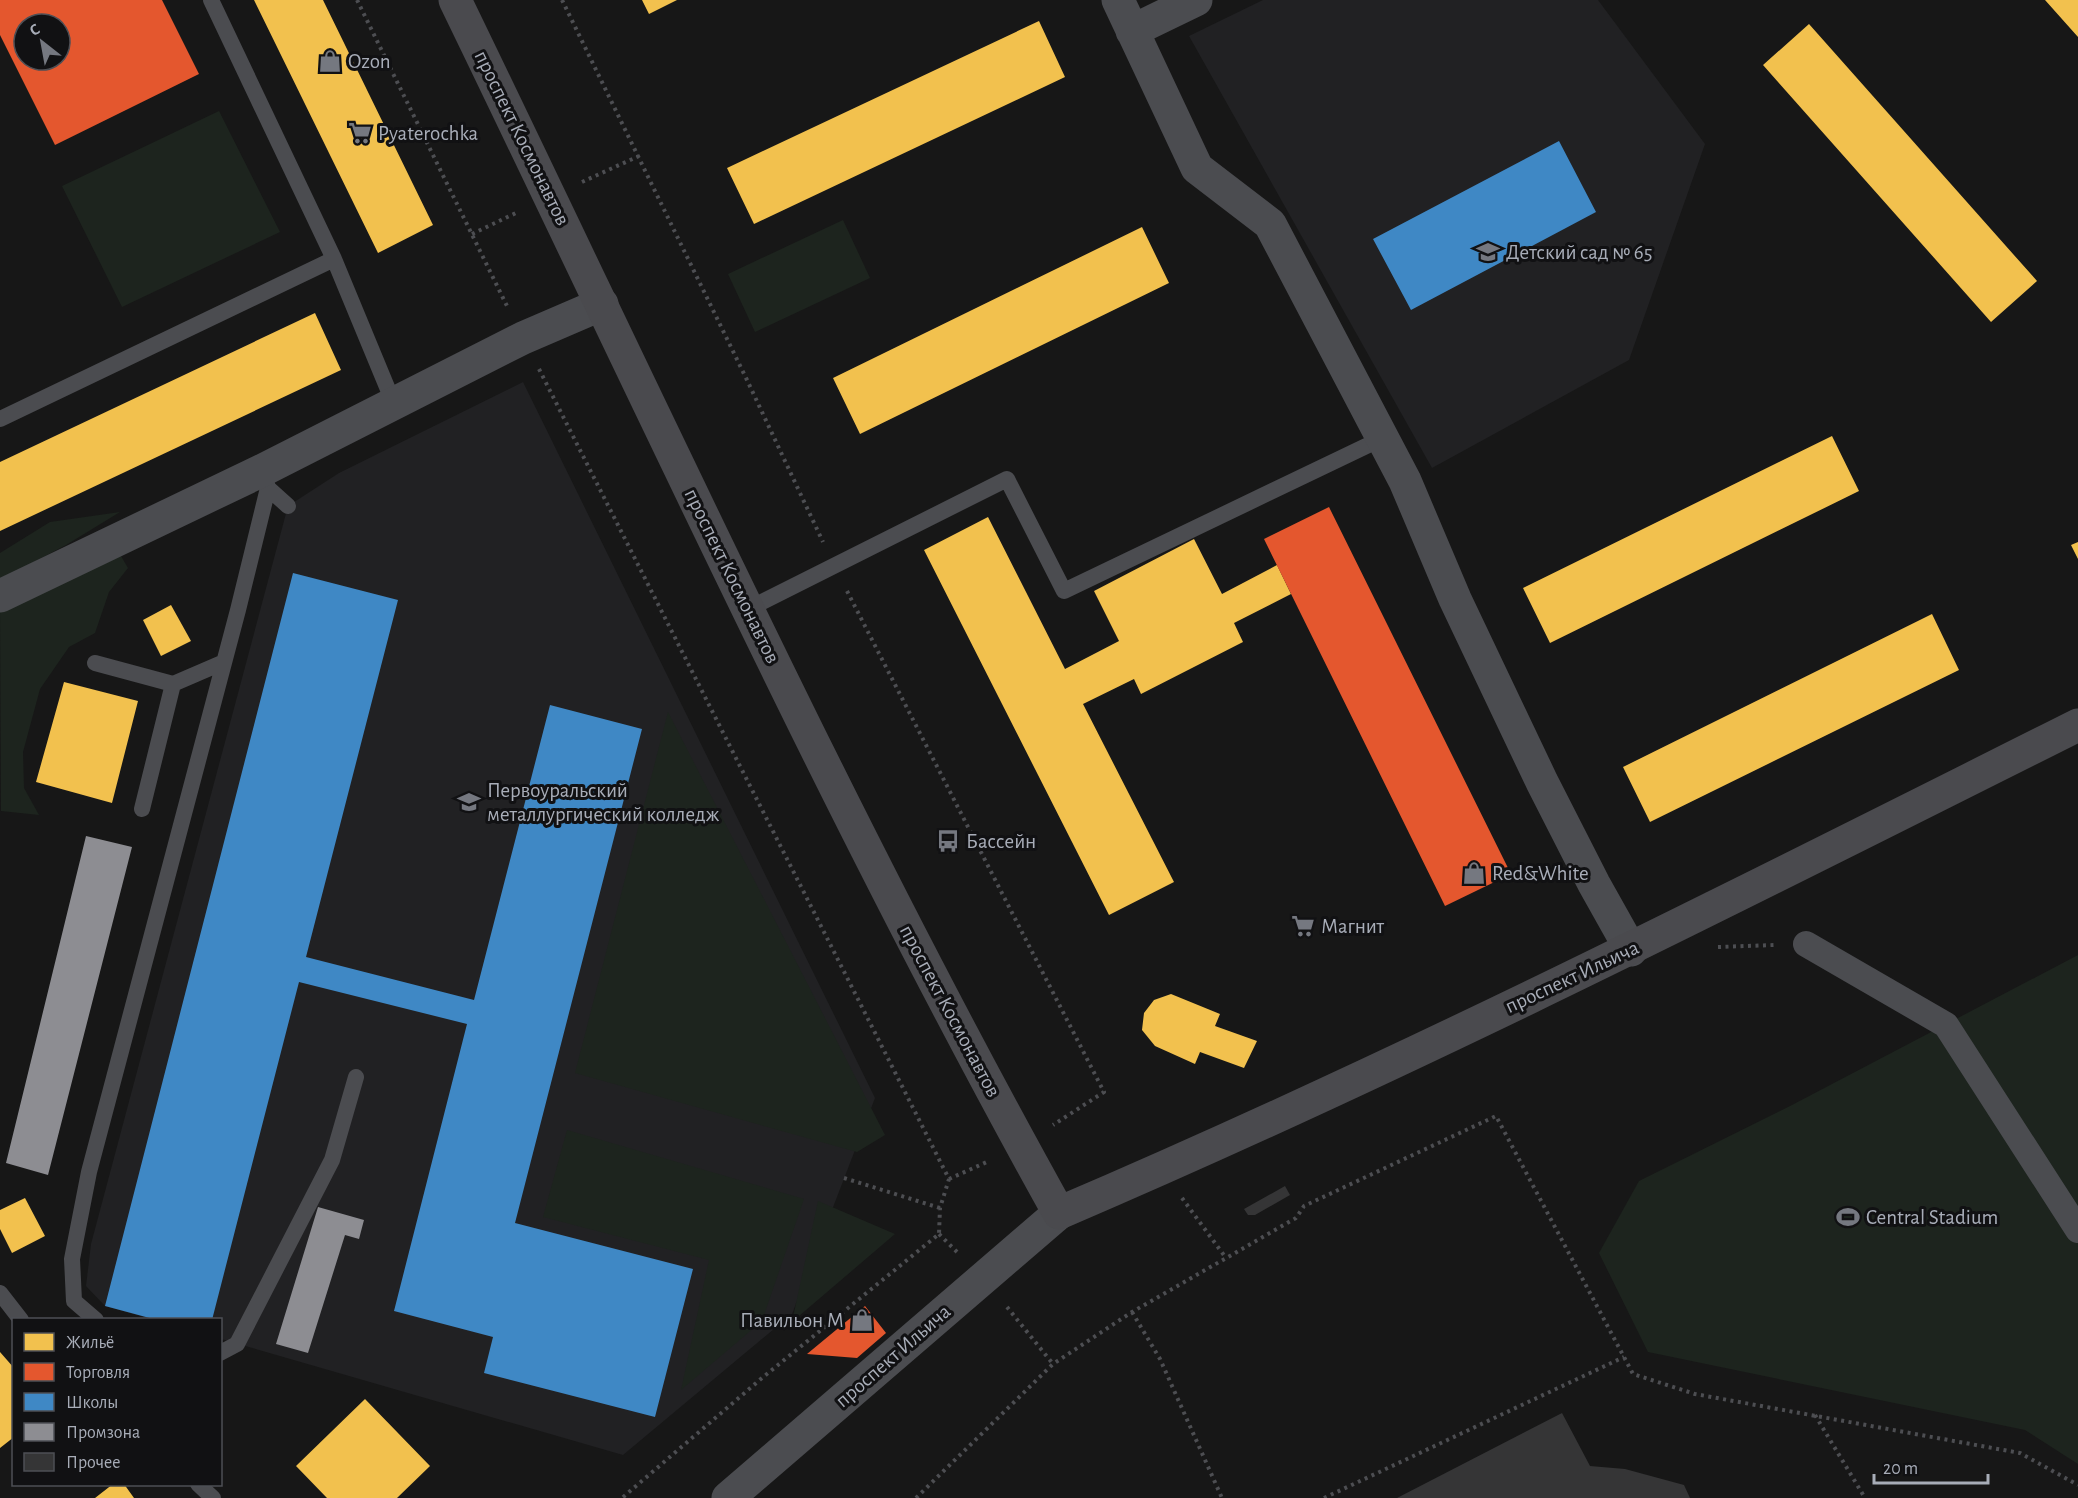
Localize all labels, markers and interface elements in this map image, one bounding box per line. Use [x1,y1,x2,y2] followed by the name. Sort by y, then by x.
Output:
[12,12,72,72] north arrow
[27,21,43,39] text: С
[471,47,573,229] street label: проспект Космонавтов
[317,48,343,74] shop icon: Ozon
[348,51,391,72] place label: Ozon
[347,120,373,146] supermarket icon: Pyaterochka
[378,123,479,144] place label: Pyaterochka
[1475,239,1501,265] school or university icon: Детский сад № 65
[1506,242,1652,263] place label: Детский сад № 65
[681,485,783,667] street label: проспект Космонавтов
[487,780,720,825] place label: Первоуральский металлургический колледж
[456,789,482,815] school or university icon: Первоуральский металлургический колледж
[935,828,961,854] bus stop icon: Бассейн
[966,831,1036,852] place label: Бассейн
[1461,860,1487,886] shop icon: Red&White
[1492,863,1589,884] place label: Red&White
[1290,913,1316,939] supermarket icon: Магнит
[1321,916,1385,937] place label: Магнит
[896,921,1004,1101] street label: проспект Космонавтов
[1502,937,1643,1017] street label: проспект Ильича
[1835,1204,1861,1230] sports icon: Central Stadium
[1866,1207,1998,1228] place label: Central Stadium
[831,1300,955,1411] street label: проспект Ильича
[849,1307,875,1333] shop icon: Павильон М
[740,1310,844,1331] place label: Павильон М
[12,1318,222,1486] legend
[66,1334,114,1352] text: Жильё
[66,1364,130,1382] text: Торговля
[66,1394,118,1412] text: Школы
[66,1424,140,1442] text: Промзона
[1874,1447,1988,1485] scale bar
[66,1454,121,1472] text: Прочее
[1883,1460,1918,1478] text: 20 m

